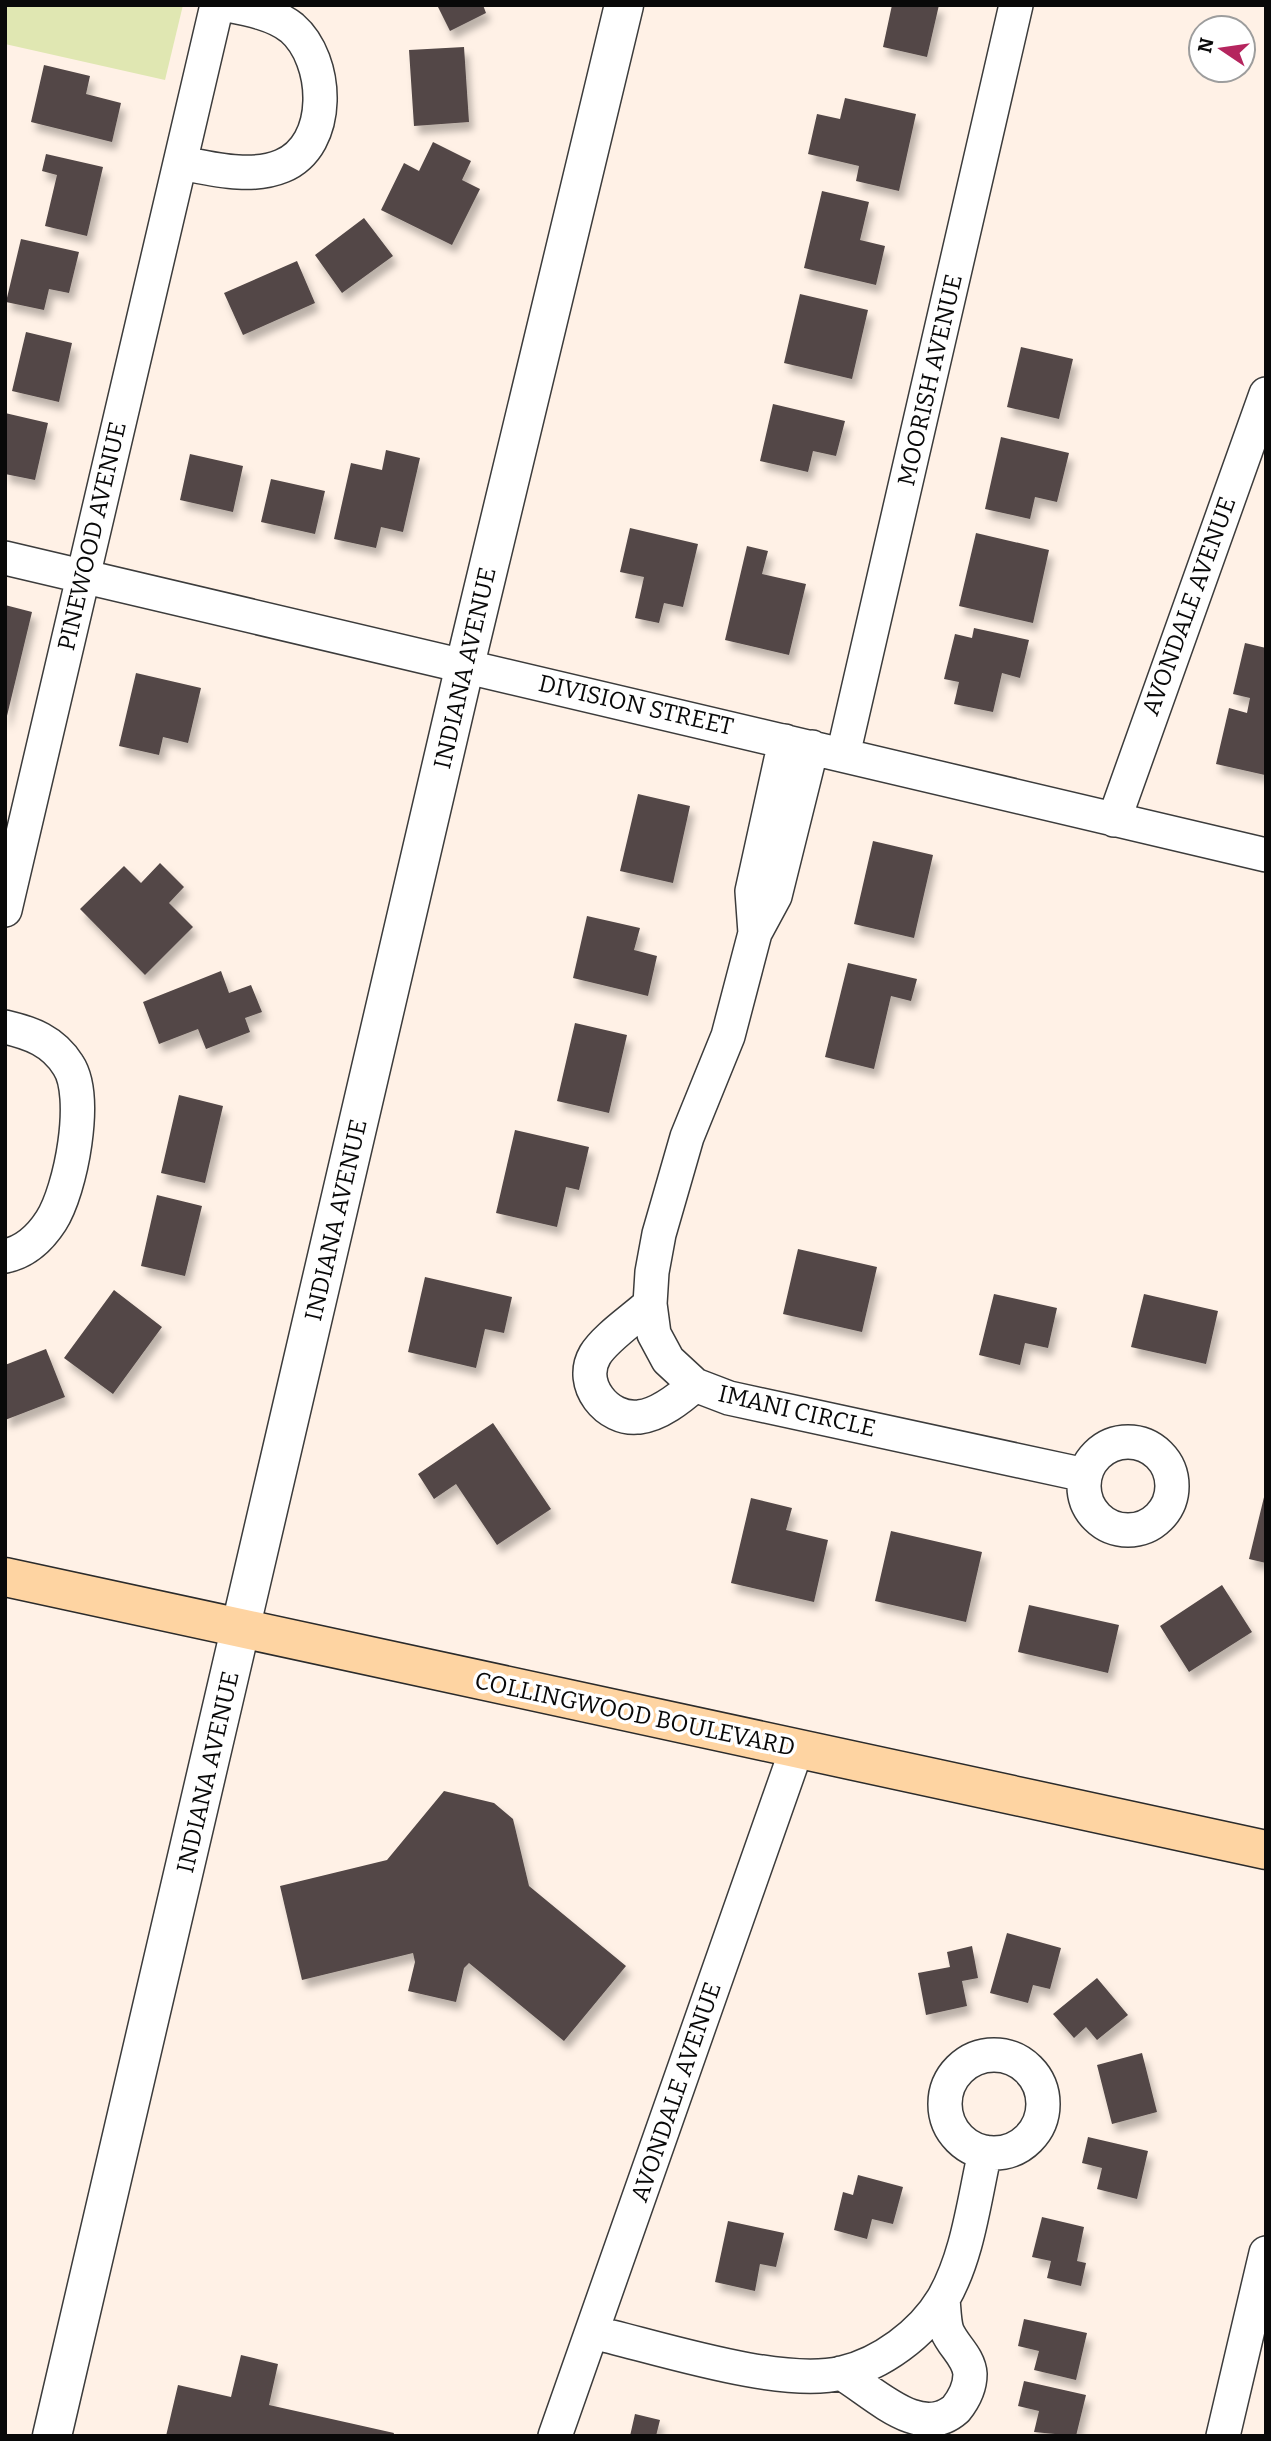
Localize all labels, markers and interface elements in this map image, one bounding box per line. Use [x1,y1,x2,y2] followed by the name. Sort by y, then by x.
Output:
[1187,14,1257,84] north arrow
[1193,35,1219,55] text: N
[892,272,968,488] street label: MOORISH AVENUE
[52,419,132,653] street label: PINEWOOD AVENUE
[1136,493,1242,719] street label: AVONDALE AVENUE
[428,564,502,772] street label: INDIANA AVENUE
[536,669,736,741] street label: DIVISION STREET
[299,1116,373,1324] street label: INDIANA AVENUE
[716,1379,878,1443] street label: IMANI CIRCLE
[472,1666,798,1762] street label: COLLINGWOOD BOULEVARD
[171,1668,245,1876] street label: INDIANA AVENUE
[625,1978,727,2206] street label: AVONDALE AVENUE

